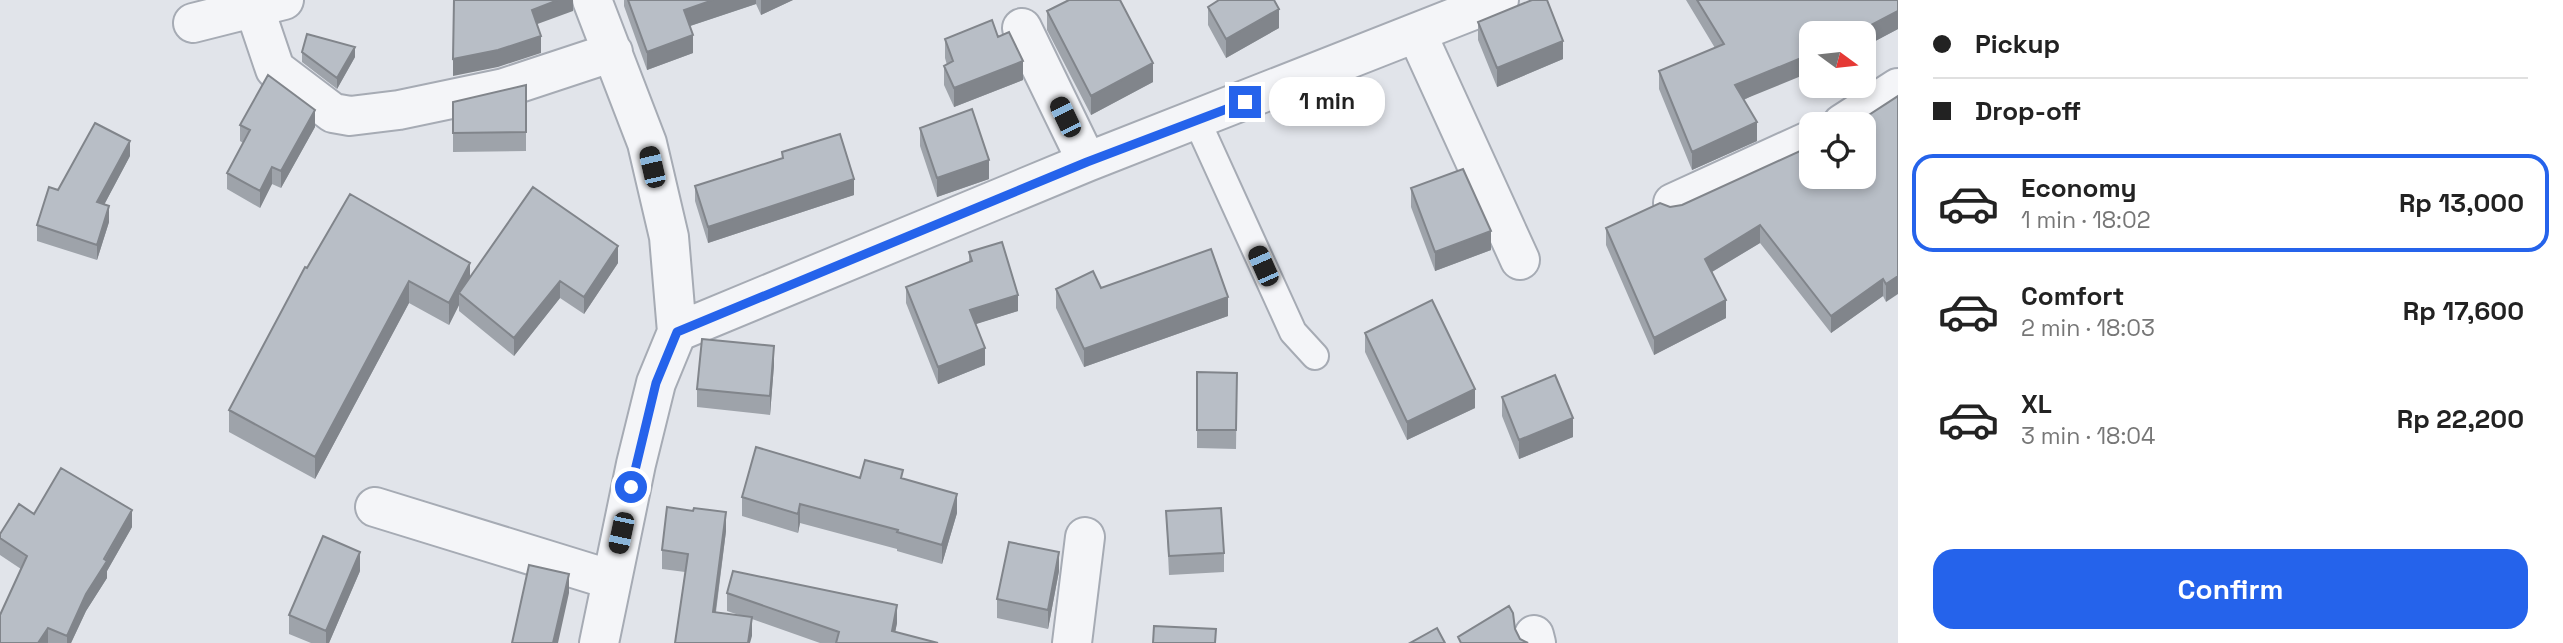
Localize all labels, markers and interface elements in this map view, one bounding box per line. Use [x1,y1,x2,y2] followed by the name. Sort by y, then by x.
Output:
[1799,21,1876,98] north arrow
[1799,21,1876,189] map controls
[1975,27,2060,61] text: Pickup
[1270,78,1385,126] callout: 1 min
[1229,86,1261,118] route end
[1299,86,1355,116] text: 1 min
[1047,94,1084,140] car
[1975,94,2081,128] text: Drop-off
[1799,112,1876,189] button: locate
[638,144,667,190] car
[2021,171,2137,205] text: Economy
[1937,172,2000,235] icon: car
[2399,186,2524,220] text: Rp 13,000
[2021,205,2151,235] text: 1 min · 18:02
[1245,243,1282,289] car
[2021,279,2124,313] text: Comfort
[1937,280,2000,343] icon: car
[2403,294,2524,328] text: Rp 17,600
[2021,313,2155,343] text: 2 min · 18:03
[2021,387,2052,421] text: XL
[1937,388,2000,451] icon: car
[2397,402,2524,436] text: Rp 22,200
[2021,421,2155,451] text: 3 min · 18:04
[615,471,647,503] route start
[607,510,636,556] car
[1933,549,2528,629] button: Confirm

